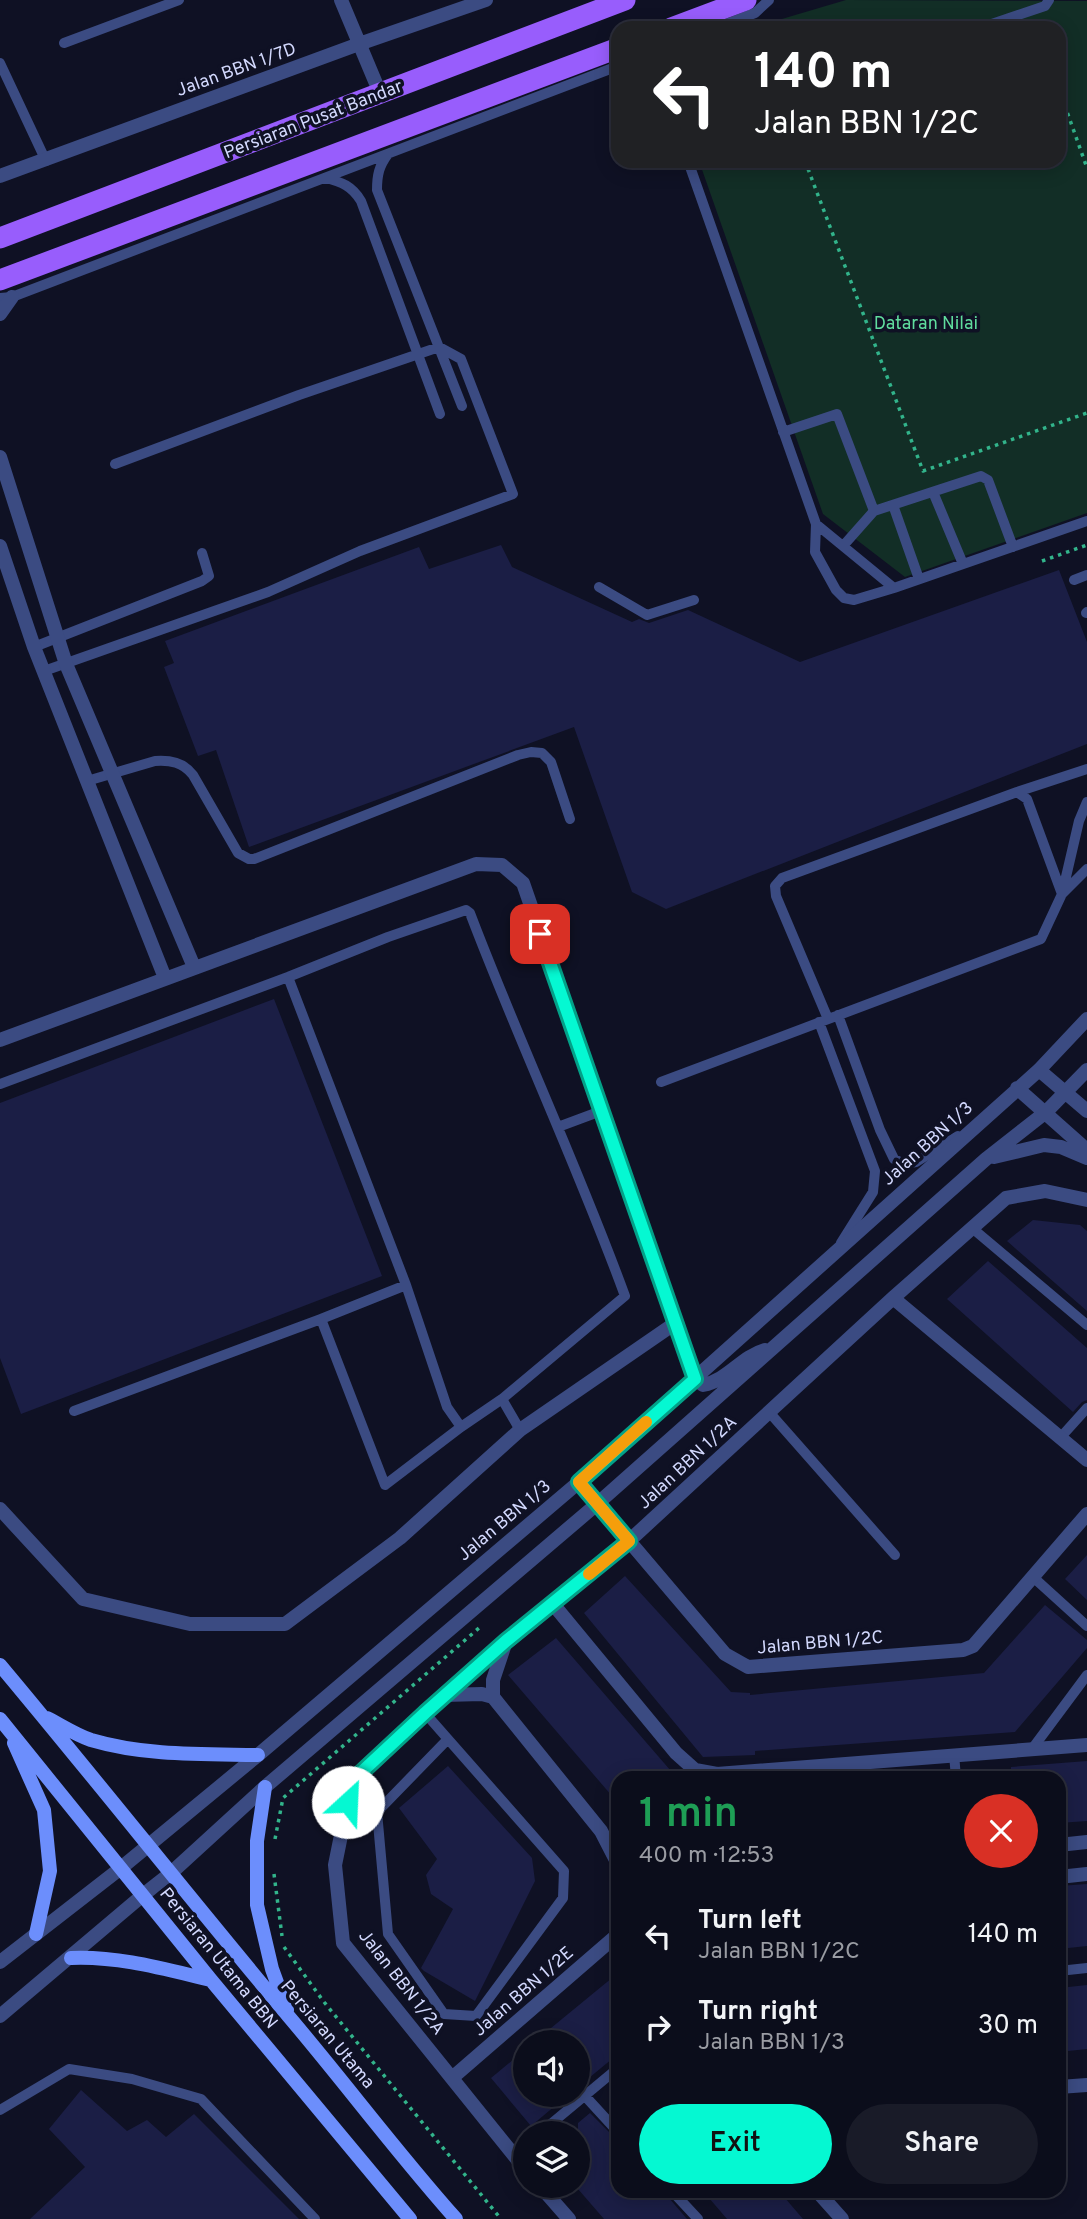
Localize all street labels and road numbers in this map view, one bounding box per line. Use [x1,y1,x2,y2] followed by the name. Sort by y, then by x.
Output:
[173,38,300,103] street label: Jalan BBN 1/7D
[221,76,406,165] street label: Persiaran Pusat Bandar
[878,1097,978,1191] street label: Jalan BBN 1/3
[634,1411,742,1515] street label: Jalan BBN 1/2A
[454,1475,556,1567] street label: Jalan BBN 1/3
[756,1627,884,1660] street label: Jalan BBN 1/2C
[154,1884,282,2034] street label: Persiaran Utama BBN
[353,1926,449,2040] street label: Jalan BBN 1/2A
[469,1942,579,2042] street label: Jalan BBN 1/2E
[275,1976,379,2094] street label: Persiaran Utama

